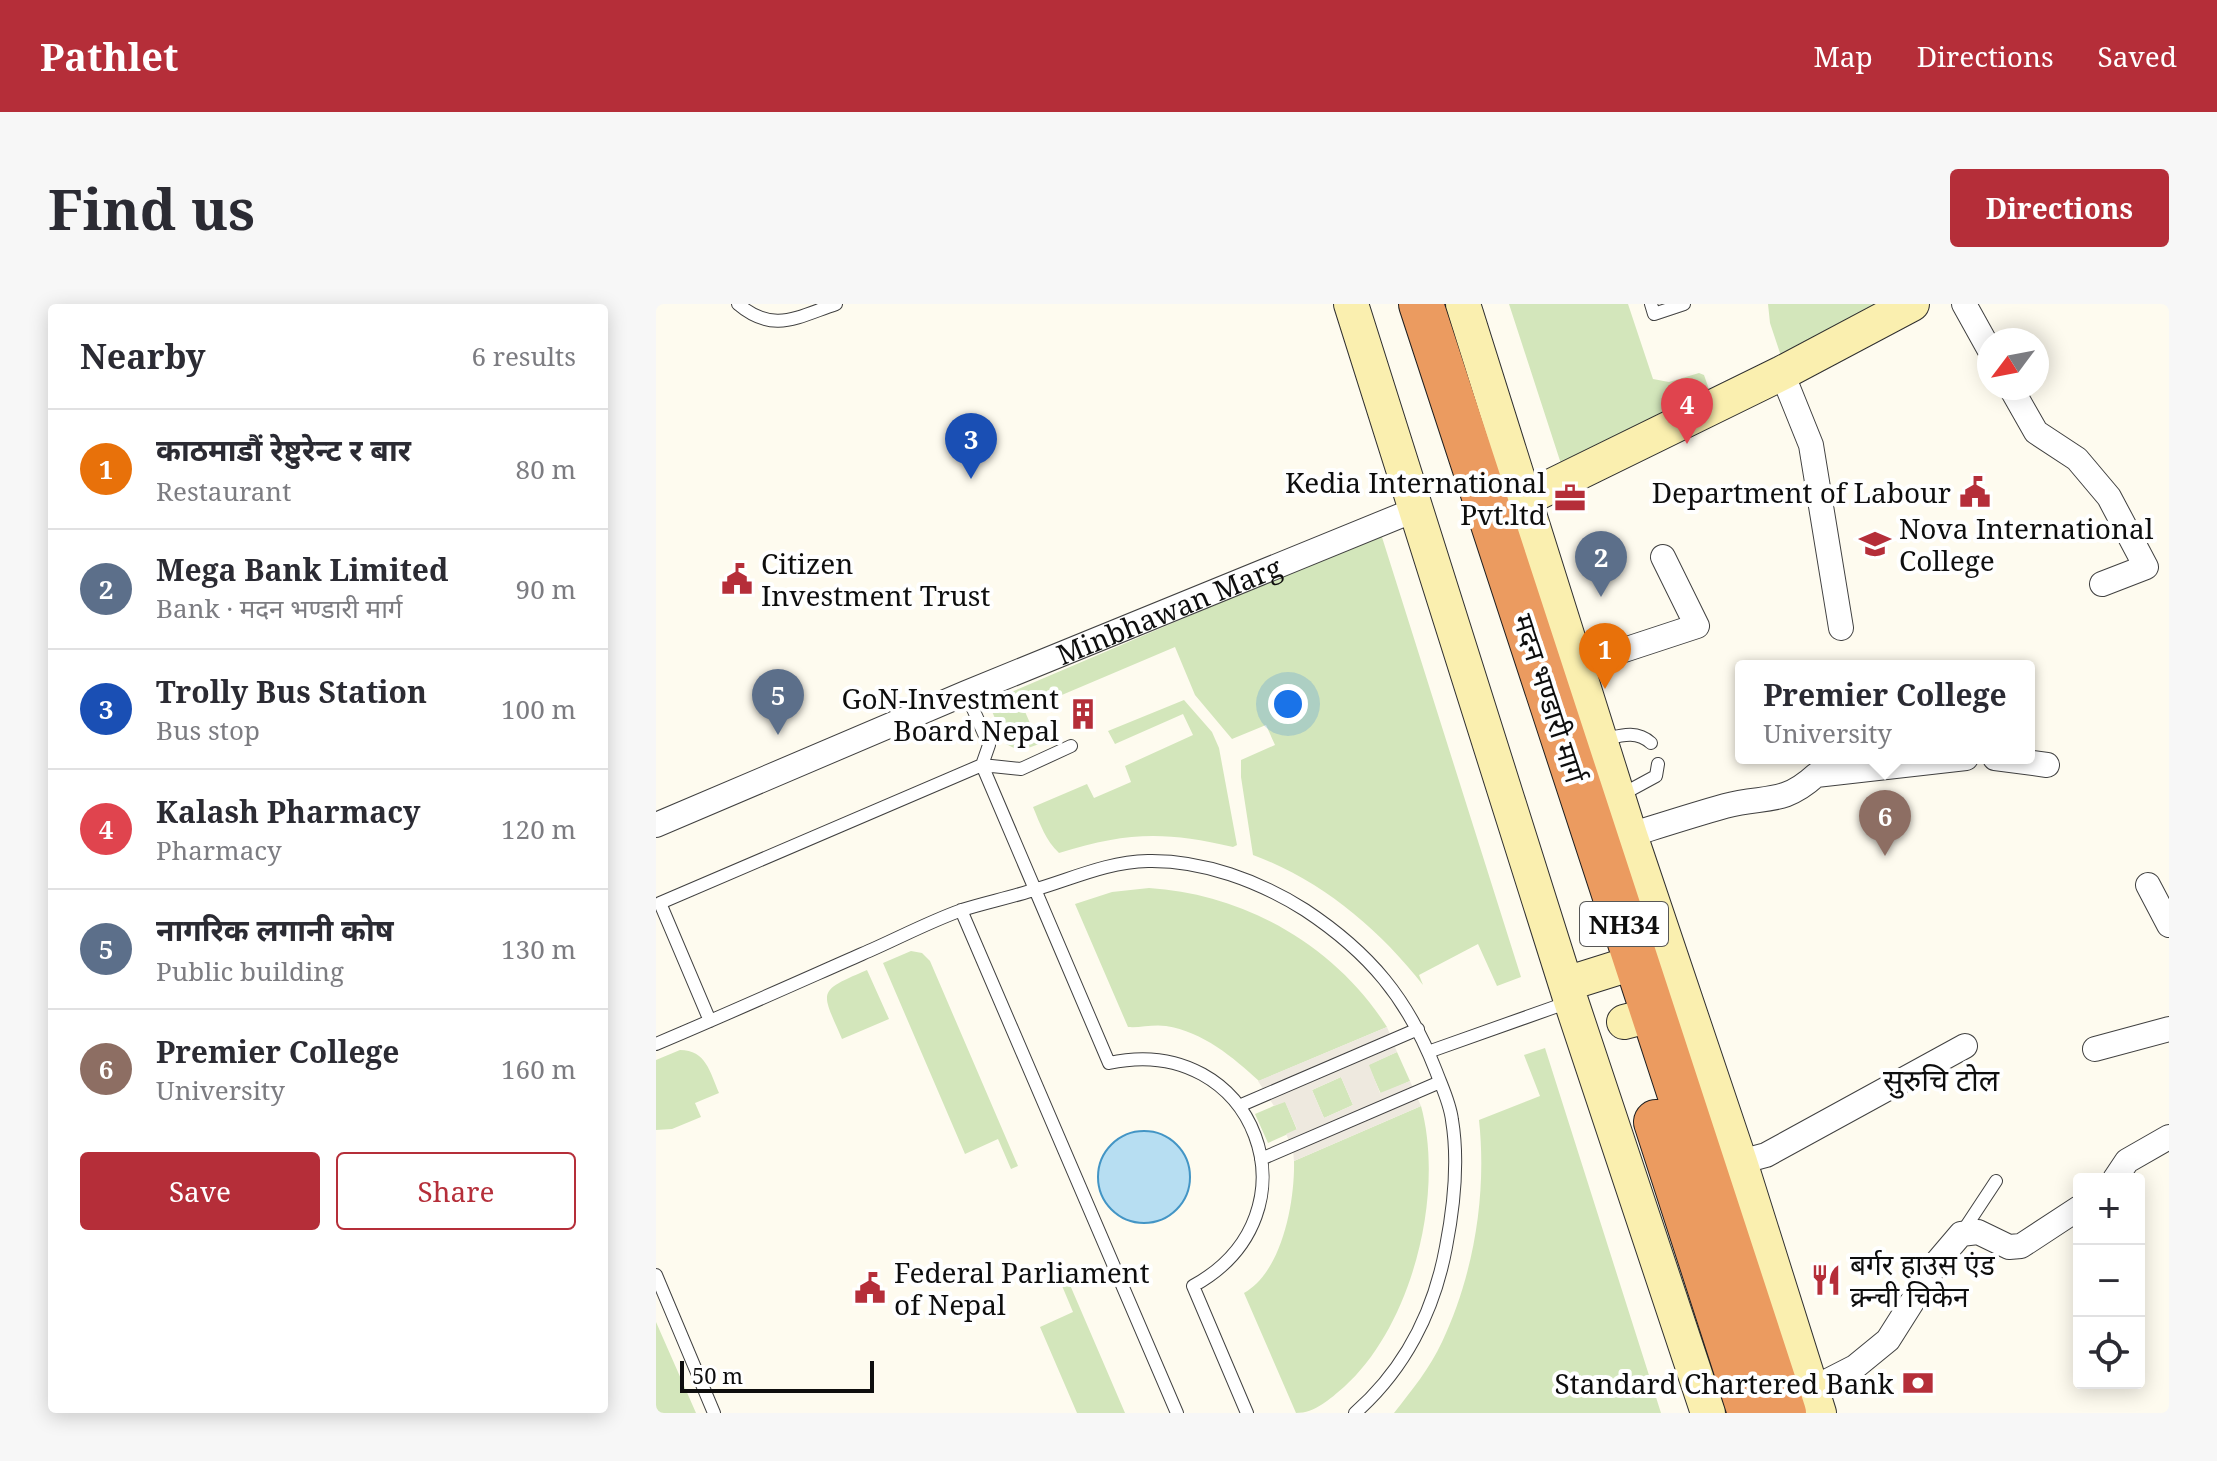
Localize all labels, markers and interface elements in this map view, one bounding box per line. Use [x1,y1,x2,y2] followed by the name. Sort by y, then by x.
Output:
[40,30,178,82] text: Pathlet
[1813,37,1873,75] text: Map
[1917,37,2054,75] text: Directions
[2098,37,2177,75] text: Saved
[1950,169,2169,247] button: Directions
[48,170,255,246] text: Find us
[1977,328,2049,400] north arrow
[80,333,206,379] text: Nearby
[471,338,576,374] text: 6 results
[1661,378,1713,444] pin: 4
[945,413,997,479] pin: 3
[156,429,411,470] text: काठमाडौं रेष्टुरेन्ट र बार
[99,451,113,487] text: 1
[516,451,576,487] text: 80 m
[1285,463,1546,533] place label: Kedia International Pvt.ltd
[156,473,291,509] text: Restaurant
[1652,473,1951,511] place label: Department of Labour
[1958,475,1992,509] public building icon: Department of Labour
[1553,481,1587,515] office icon: Kedia International Pvt.ltd
[1899,509,2154,579] place label: Nova International College
[1858,527,1892,561] school or university icon: Nova International College
[1575,531,1627,597] pin: 2
[761,544,990,614] place label: Citizen Investment Trust
[1051,547,1287,673] street label: Minbhawan Marg
[156,549,449,590] text: Mega Bank Limited
[720,562,754,596] public building icon: Citizen Investment Trust
[99,571,113,607] text: 2
[516,571,576,607] text: 90 m
[156,590,403,626] text: Bank · मदन भण्डारी मार्ग
[1505,609,1596,788] street label: मदन भण्डारी मार्ग
[1579,623,1631,689] pin: 1
[1735,660,2035,764] popup
[752,669,804,735] pin: 5
[156,671,427,712] text: Trolly Bus Station
[1763,674,2007,715] text: Premier College
[841,679,1059,749] place label: GoN-Investment Board Nepal
[1268,684,1308,724] your location
[99,691,113,727] text: 3
[501,691,576,727] text: 100 m
[1066,697,1100,731] building icon: GoN-Investment Board Nepal
[156,712,260,748] text: Bus stop
[1763,715,1892,751] text: University
[1859,790,1911,856] pin: 6
[156,791,420,832] text: Kalash Pharmacy
[99,811,113,847] text: 4
[501,811,576,847] text: 120 m
[156,832,282,868] text: Pharmacy
[1580,902,1668,946] road number: NH34
[156,909,394,950] text: नागरिक लगानी कोष
[99,931,113,967] text: 5
[501,931,576,967] text: 130 m
[156,953,344,989] text: Public building
[156,1031,400,1072] text: Premier College
[99,1051,113,1087] text: 6
[501,1051,576,1087] text: 160 m
[1883,1059,2000,1100] district label: सुरुचि टोल
[156,1072,285,1108] text: University
[80,1152,320,1230] button: Save
[336,1152,576,1230] button: Share
[2073,1173,2145,1389] map controls
[2073,1173,2145,1245] button: +
[1850,1245,1996,1315] place label: बर्गर हाउस एंड क्र्न्ची चिकेन
[2073,1245,2145,1317] button: −
[894,1253,1150,1323] place label: Federal Parliament of Nepal
[1809,1263,1843,1297] restaurant icon: बर्गर हाउस एंड क्र्न्ची चिकेन
[853,1271,887,1305] public building icon: Federal Parliament of Nepal
[2073,1317,2145,1389] button: locate
[680,1357,874,1393] scale bar
[692,1360,743,1390] text: 50 m
[1555,1364,1895,1402] place label: Standard Chartered Bank
[1901,1366,1935,1400] bank icon: Standard Chartered Bank

